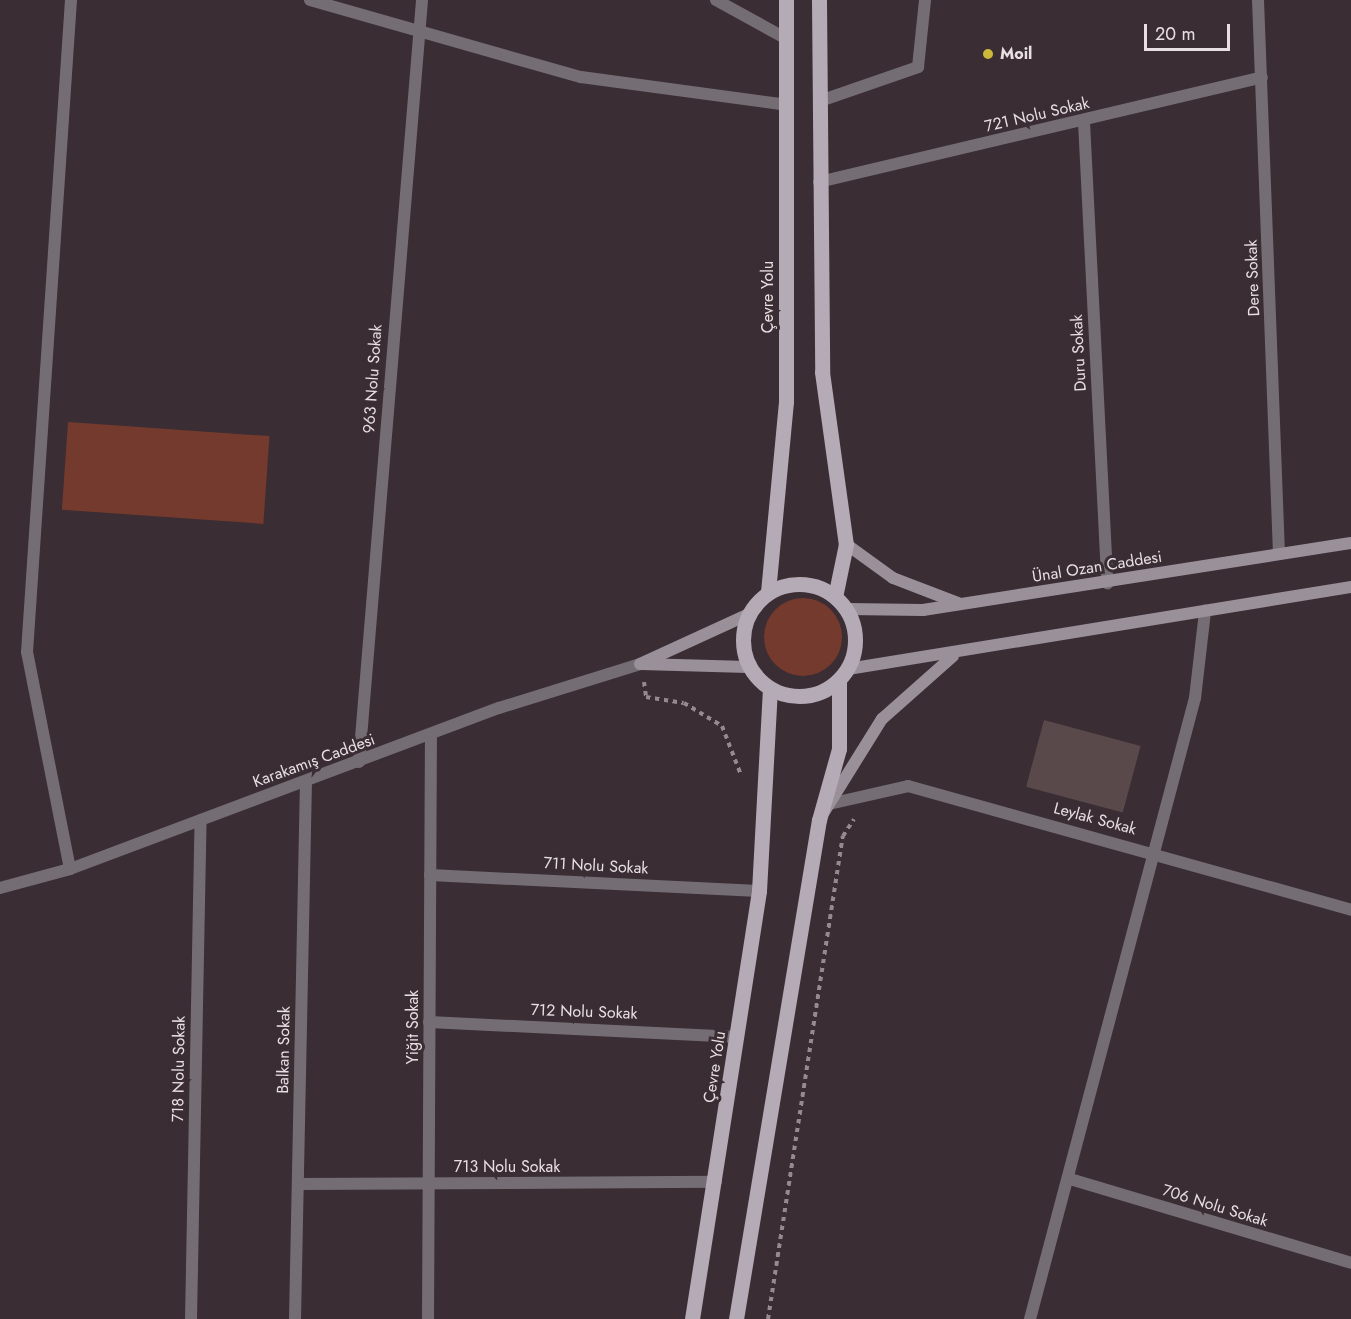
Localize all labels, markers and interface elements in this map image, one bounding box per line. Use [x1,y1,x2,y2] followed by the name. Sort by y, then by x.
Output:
[1147,12,1232,50] scale bar
[1155,21,1195,47] text: 20 m
[1000,44,1032,64] place label: Moil
[981,47,995,61] marker: Moil
[983,94,1091,136] street label: 721 Nolu Sokak
[1242,239,1264,317] street label: Dere Sokak
[758,261,778,333] street label: Çevre Yolu
[1067,314,1091,392] street label: Duru Sokak
[360,324,386,434] street label: 963 Nolu Sokak
[1031,547,1163,587] street label: Ünal Ozan Caddesi
[250,730,378,792] street label: Karakamış Caddesi
[1052,799,1138,839] street label: Leylak Sokak
[543,854,649,878] street label: 711 Nolu Sokak
[403,990,423,1064] street label: Yiğit Sokak
[530,1001,638,1023] street label: 712 Nolu Sokak
[274,1006,294,1094] street label: Balkan Sokak
[168,1016,190,1122] street label: 718 Nolu Sokak
[700,1030,730,1104] street label: Çevre Yolu
[454,1157,560,1177] street label: 713 Nolu Sokak
[1160,1181,1270,1231] street label: 706 Nolu Sokak

